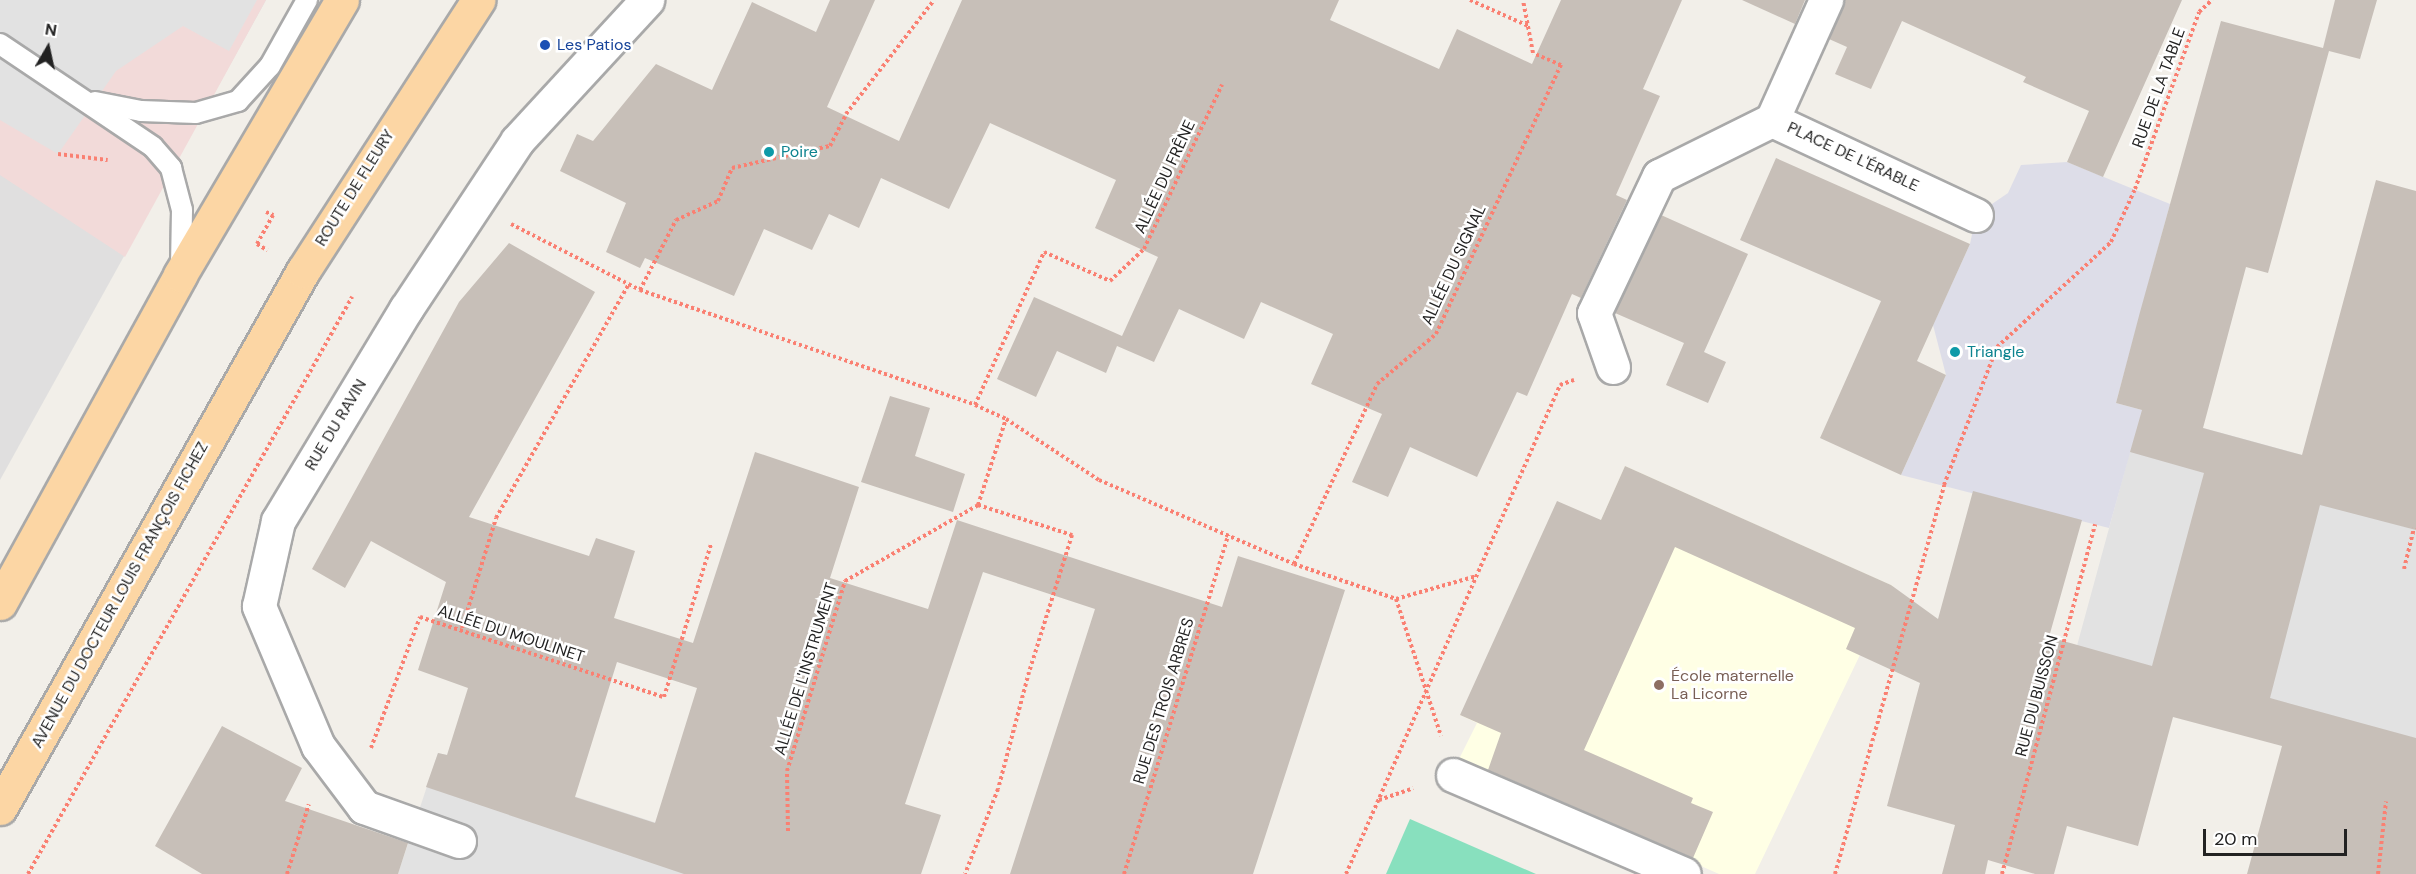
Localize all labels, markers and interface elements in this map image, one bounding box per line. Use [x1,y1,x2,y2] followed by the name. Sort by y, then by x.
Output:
[18,18,78,78] north arrow
[43,18,58,41] text: N
[2128,25,2190,151] street label: RUE DE LA TABLE
[557,35,631,55] place label: Les Patios
[538,38,552,52] marker: Les Patios
[1130,117,1200,237] street label: ALLÉE DU FRÊNE
[1784,118,1922,196] street label: PLACE DE L'ÉRABLE
[311,126,399,250] street label: ROUTE DE FLEURY
[781,142,818,162] place label: Poire
[762,145,776,159] marker: Poire
[1418,202,1490,328] street label: ALLÉE DU SIGNAL
[1967,342,2024,362] place label: Triangle
[1948,345,1962,359] marker: Triangle
[301,376,371,474] street label: RUE DU RAVIN
[27,439,213,751] street label: AVENUE DU DOCTEUR LOUIS FRANÇOIS FICHEZ
[771,580,841,758] street label: ALLÉE DE L'INSTRUMENT
[435,601,587,667] street label: ALLÉE DU MOULINET
[1130,616,1198,786] street label: RUE DES TROIS ARBRES
[2012,633,2062,759] street label: RUE DU BUISSON
[1671,666,1794,704] place label: École maternelle La Licorne
[1652,678,1666,692] marker: École maternelle La Licorne
[2206,817,2350,855] scale bar
[2214,827,2257,851] text: 20 m

